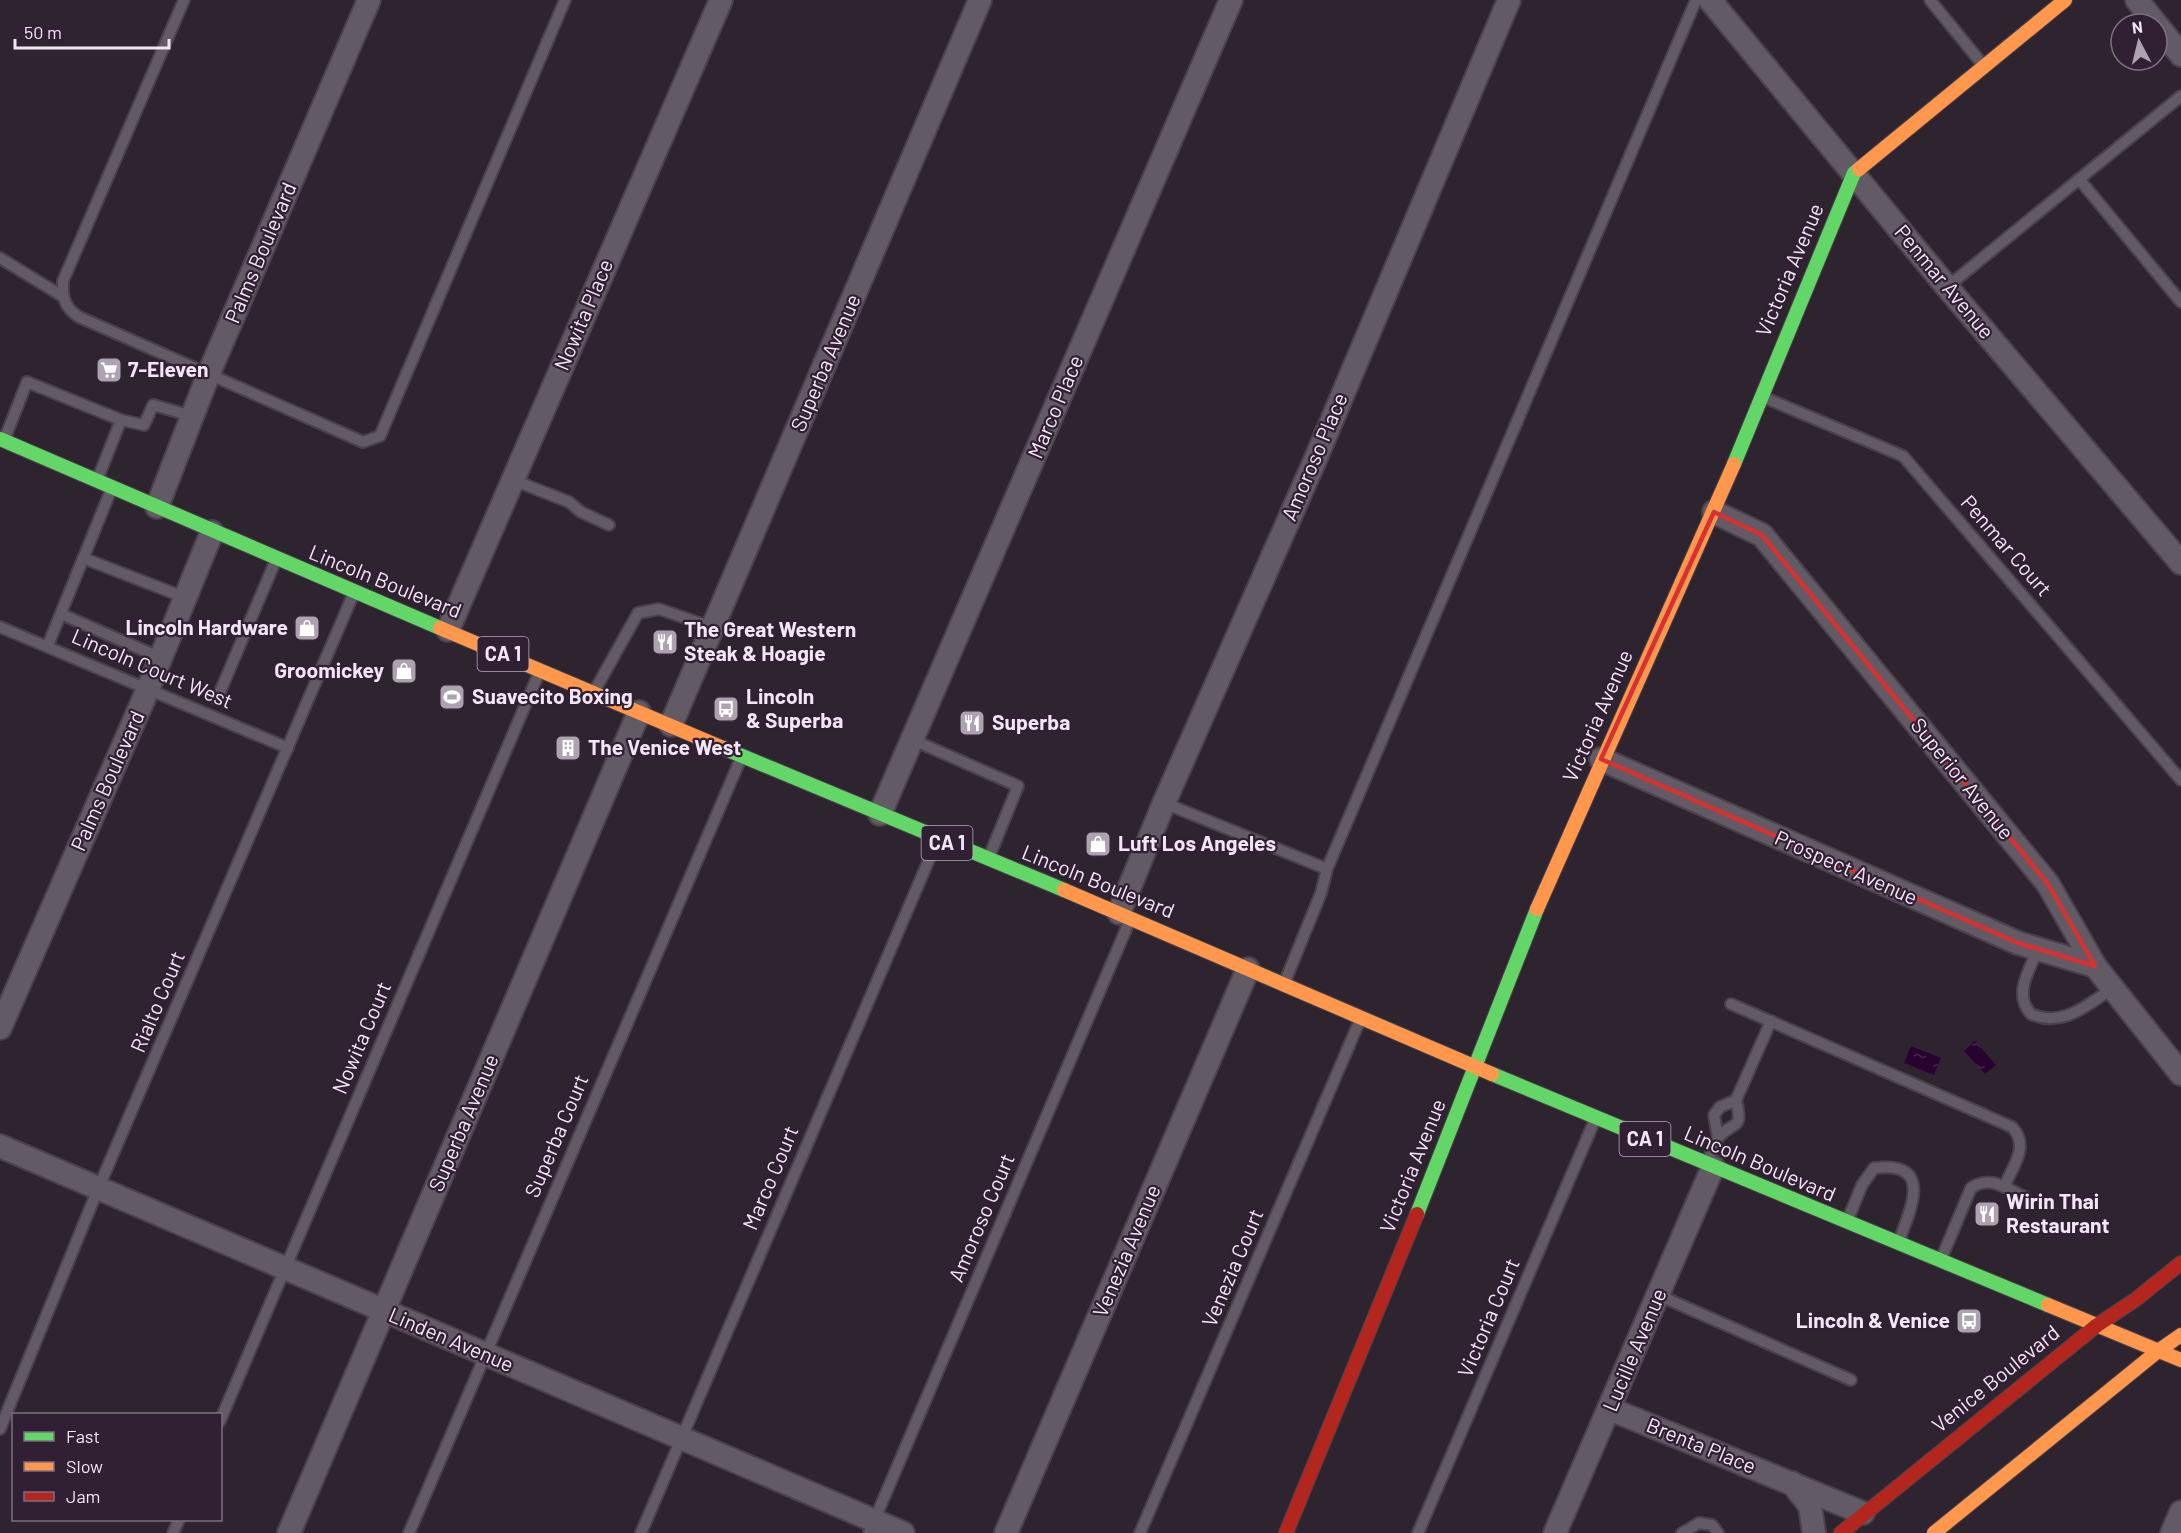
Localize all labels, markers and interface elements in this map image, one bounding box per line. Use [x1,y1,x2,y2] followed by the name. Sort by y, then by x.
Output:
[15,12,170,50] scale bar
[2109,12,2169,72] north arrow
[2131,17,2144,37] text: N
[24,21,62,43] text: 50 m
[219,178,301,327] street label: Palms Boulevard
[1749,199,1828,340] street label: Victoria Avenue
[1890,219,2000,343] street label: Penmar Avenue
[548,255,617,374] street label: Nowita Place
[784,290,865,435] street label: Superba Avenue
[1022,351,1088,462] street label: Marco Place
[94,355,124,385] supermarket icon: 7-Eleven
[128,356,208,381] place label: 7-Eleven
[1276,389,1352,524] street label: Amoroso Place
[1957,489,2058,601] street label: Penmar Court
[306,539,465,623] street label: Lincoln Boulevard
[292,613,322,643] shop icon: Lincoln Hardware
[125,614,288,639] place label: Lincoln Hardware
[684,616,856,665] place label: The Great Western Steak & Hoagie
[68,622,237,713] street label: Lincoln Court West
[650,627,680,657] restaurant icon: The Great Western Steak & Hoagie
[478,637,528,671] road number: CA 1
[1556,645,1637,785] street label: Victoria Avenue
[389,656,419,686] shop icon: Groomickey
[274,657,384,682] place label: Groomickey
[437,682,467,712] sports icon: Suavecito Boxing
[472,683,633,708] place label: Suavecito Boxing
[746,683,843,732] place label: Lincoln & Superba
[711,694,741,724] bus stop icon: Lincoln & Superba
[65,706,149,854] street label: Palms Boulevard
[957,708,987,738] restaurant icon: Superba
[992,709,1070,734] place label: Superba
[1907,712,2020,844] street label: Superior Avenue
[553,733,583,763] building icon: The Venice West
[588,734,741,759] place label: The Venice West
[1771,824,1922,909] street label: Prospect Avenue
[922,826,972,860] road number: CA 1
[1083,829,1113,859] shop icon: Luft Los Angeles
[1118,830,1276,855] place label: Luft Los Angeles
[1019,839,1178,923] street label: Lincoln Boulevard
[124,947,189,1056] street label: Rialto Court
[326,978,395,1097] street label: Nowita Court
[422,1050,503,1195] street label: Superba Avenue
[518,1070,593,1201] street label: Superba Court
[1373,1095,1450,1236] street label: Victoria Avenue
[1681,1119,1840,1206] street label: Lincoln Boulevard
[736,1122,803,1233] street label: Marco Court
[1620,1122,1670,1156] road number: CA 1
[942,1149,1019,1285] street label: Amoroso Court
[1087,1181,1165,1320] street label: Venezia Avenue
[2006,1188,2110,1237] place label: Wirin Thai Restaurant
[1972,1199,2002,1229] restaurant icon: Wirin Thai Restaurant
[1196,1205,1268,1330] street label: Venezia Court
[1451,1254,1524,1380] street label: Victoria Court
[1596,1284,1671,1415] street label: Lucille Avenue
[385,1301,518,1376] street label: Linden Avenue
[1954,1306,1984,1336] bus stop icon: Lincoln & Venice
[1796,1307,1950,1332] place label: Lincoln & Venice
[1926,1319,2064,1437] street label: Venice Boulevard
[1643,1411,1760,1478] street label: Brenta Place
[12,1413,222,1521] legend
[66,1425,100,1447] text: Fast
[66,1455,103,1477] text: Slow
[66,1485,100,1507] text: Jam

